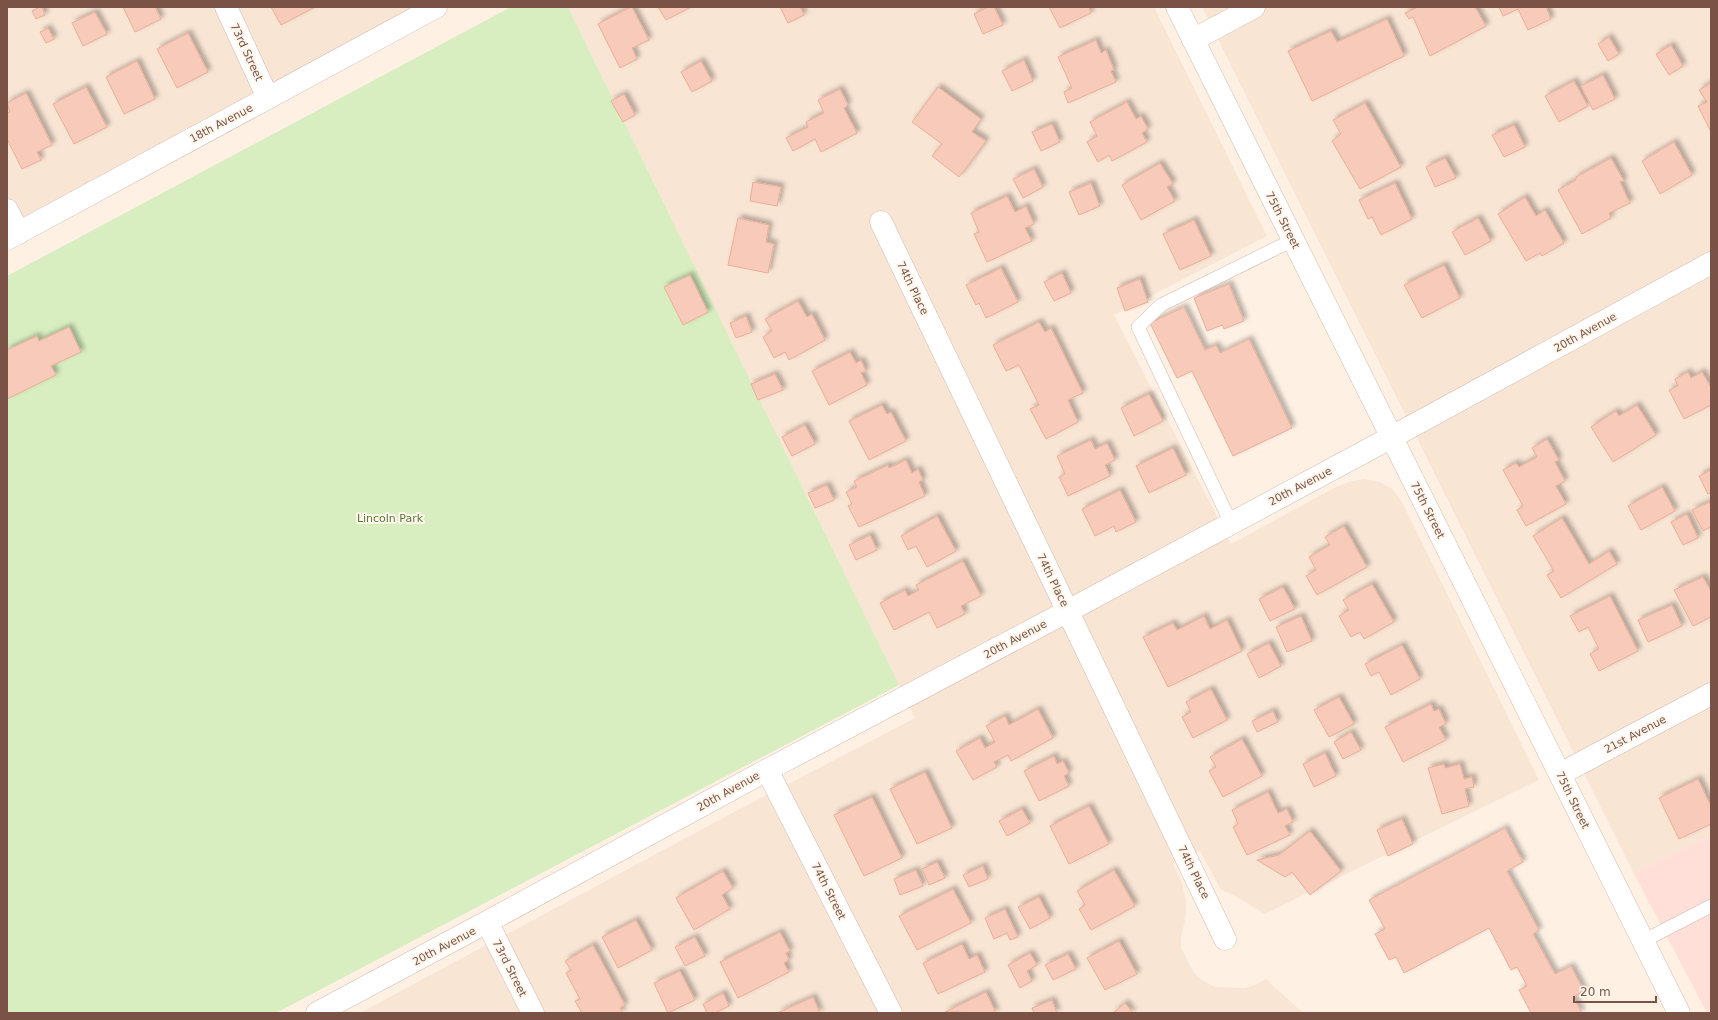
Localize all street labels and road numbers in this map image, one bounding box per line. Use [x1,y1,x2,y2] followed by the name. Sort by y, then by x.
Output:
[228,21,266,84] street label: 73rd Street
[187,101,255,146] street label: 18th Avenue
[1263,190,1303,252] street label: 75th Street
[894,259,931,317] street label: 74th Place
[1552,310,1619,355] street label: 20th Avenue
[1266,464,1334,509] street label: 20th Avenue
[1408,480,1448,542] street label: 75th Street
[1034,551,1071,609] street label: 74th Place
[981,617,1049,662] street label: 20th Avenue
[1602,713,1669,756] street label: 21st Avenue
[695,769,762,814] street label: 20th Avenue
[1553,769,1592,832] street label: 75th Street
[1175,843,1212,901] street label: 74th Place
[809,861,849,923] street label: 74th Street
[410,924,478,969] street label: 20th Avenue
[490,938,530,1000] street label: 73rd Street

